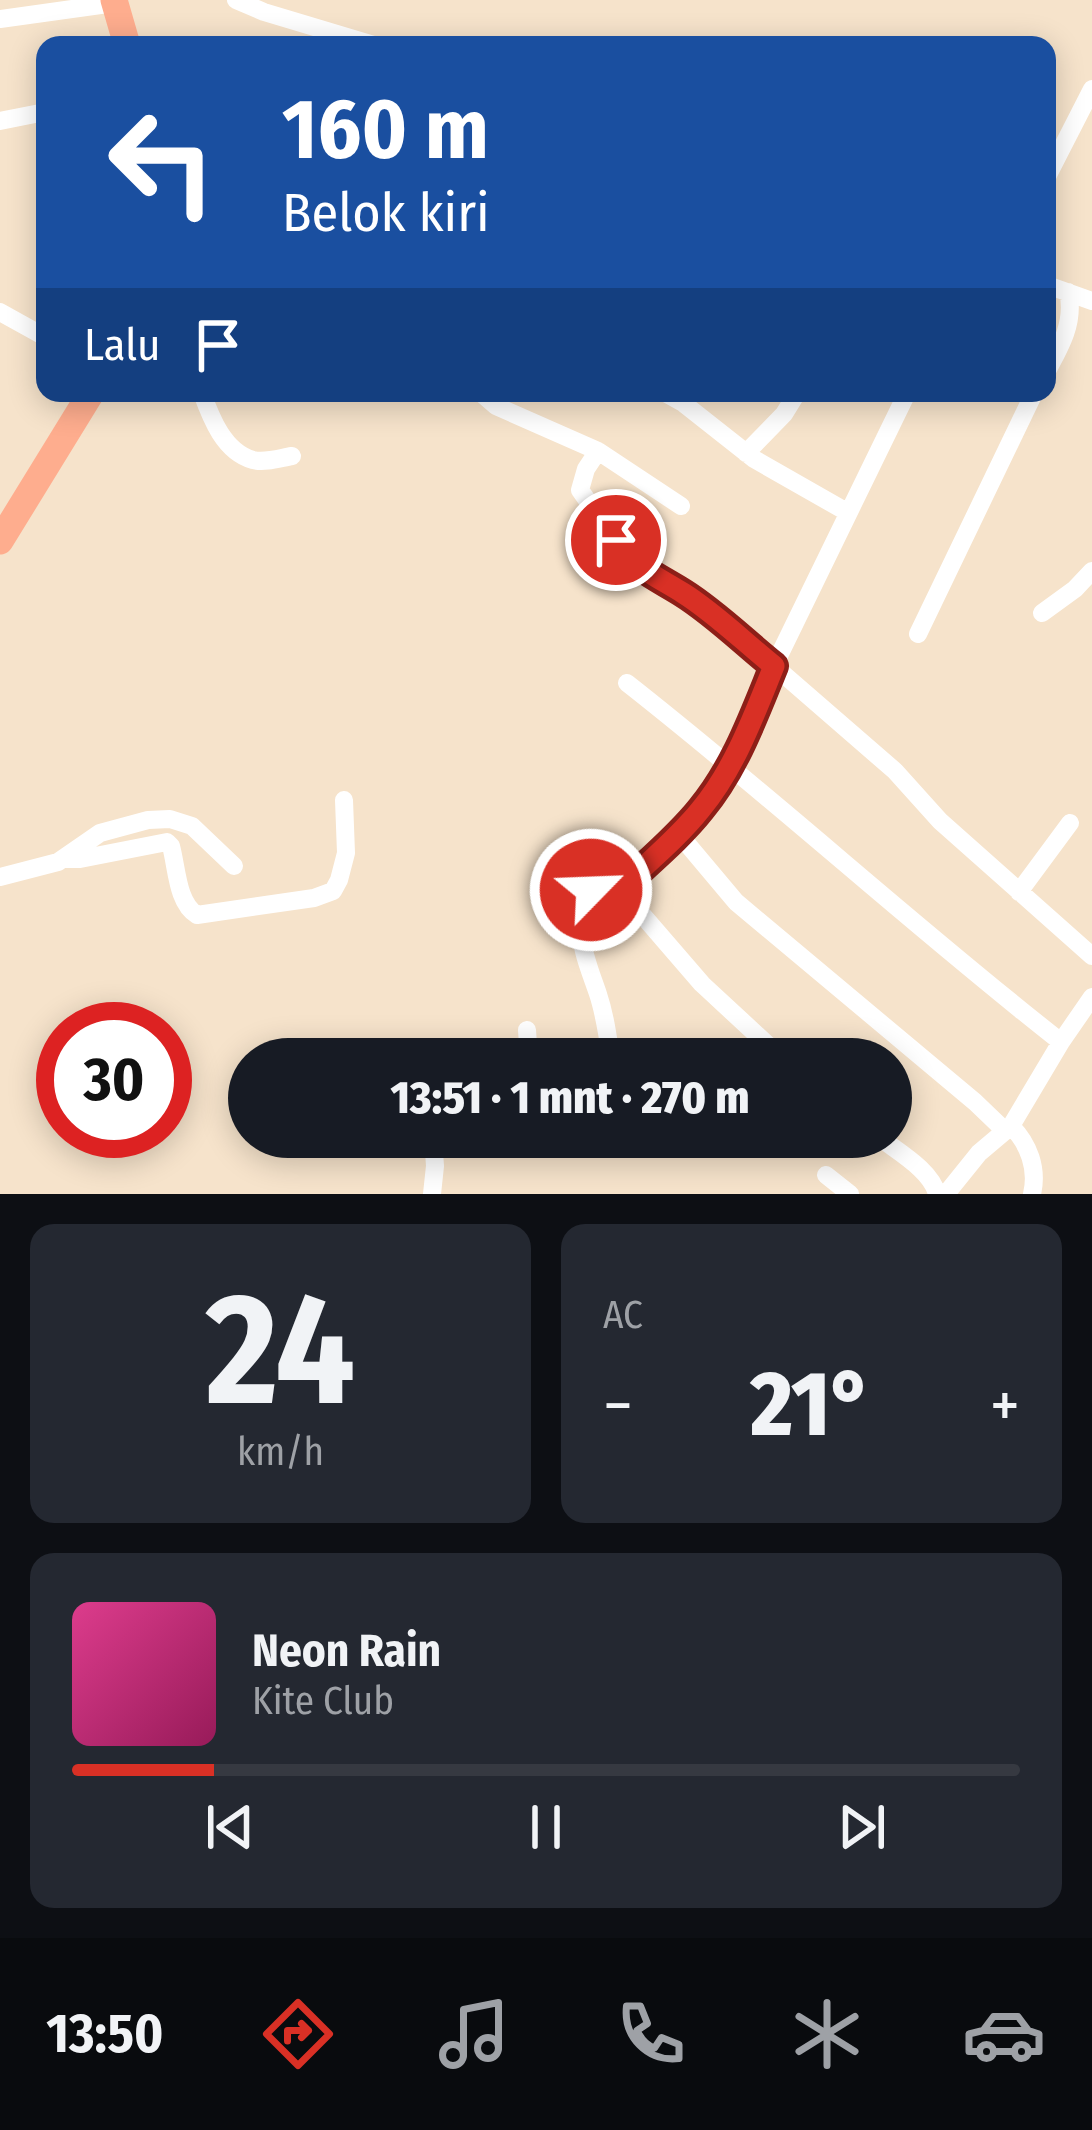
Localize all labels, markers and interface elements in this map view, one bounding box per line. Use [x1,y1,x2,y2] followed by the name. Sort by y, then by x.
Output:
[282,79,489,180] text: 160 m
[84,84,240,240] icon: left
[282,181,490,245] text: Belok kiri
[185,312,251,378] icon: arrive
[84,318,161,372] text: Lalu
[565,489,667,591] pin
[583,507,649,573] icon: arrive
[528,827,654,953] position arrow
[36,1002,192,1158] speed limit sign: 30
[391,1071,749,1125] text: 13:51 · 1 mnt · 270 m
[206,1257,355,1444] text: 24
[603,1292,643,1338] text: AC
[750,1351,872,1459] text: 21°
[603,1366,633,1445] text: −
[990,1366,1020,1445] text: +
[237,1429,324,1475] text: km/h
[252,1624,441,1678] text: Neon Rain
[252,1678,394,1724] text: Kite Club
[197,1794,263,1860] icon: previous
[513,1794,579,1860] icon: pause
[829,1794,895,1860] icon: next
[256,1992,340,2076] icon: directions
[432,1992,516,2076] icon: music
[609,1992,693,2076] icon: phone
[785,1992,869,2076] icon: climate
[962,1992,1046,2076] icon: car
[46,2002,163,2066] text: 13:50

